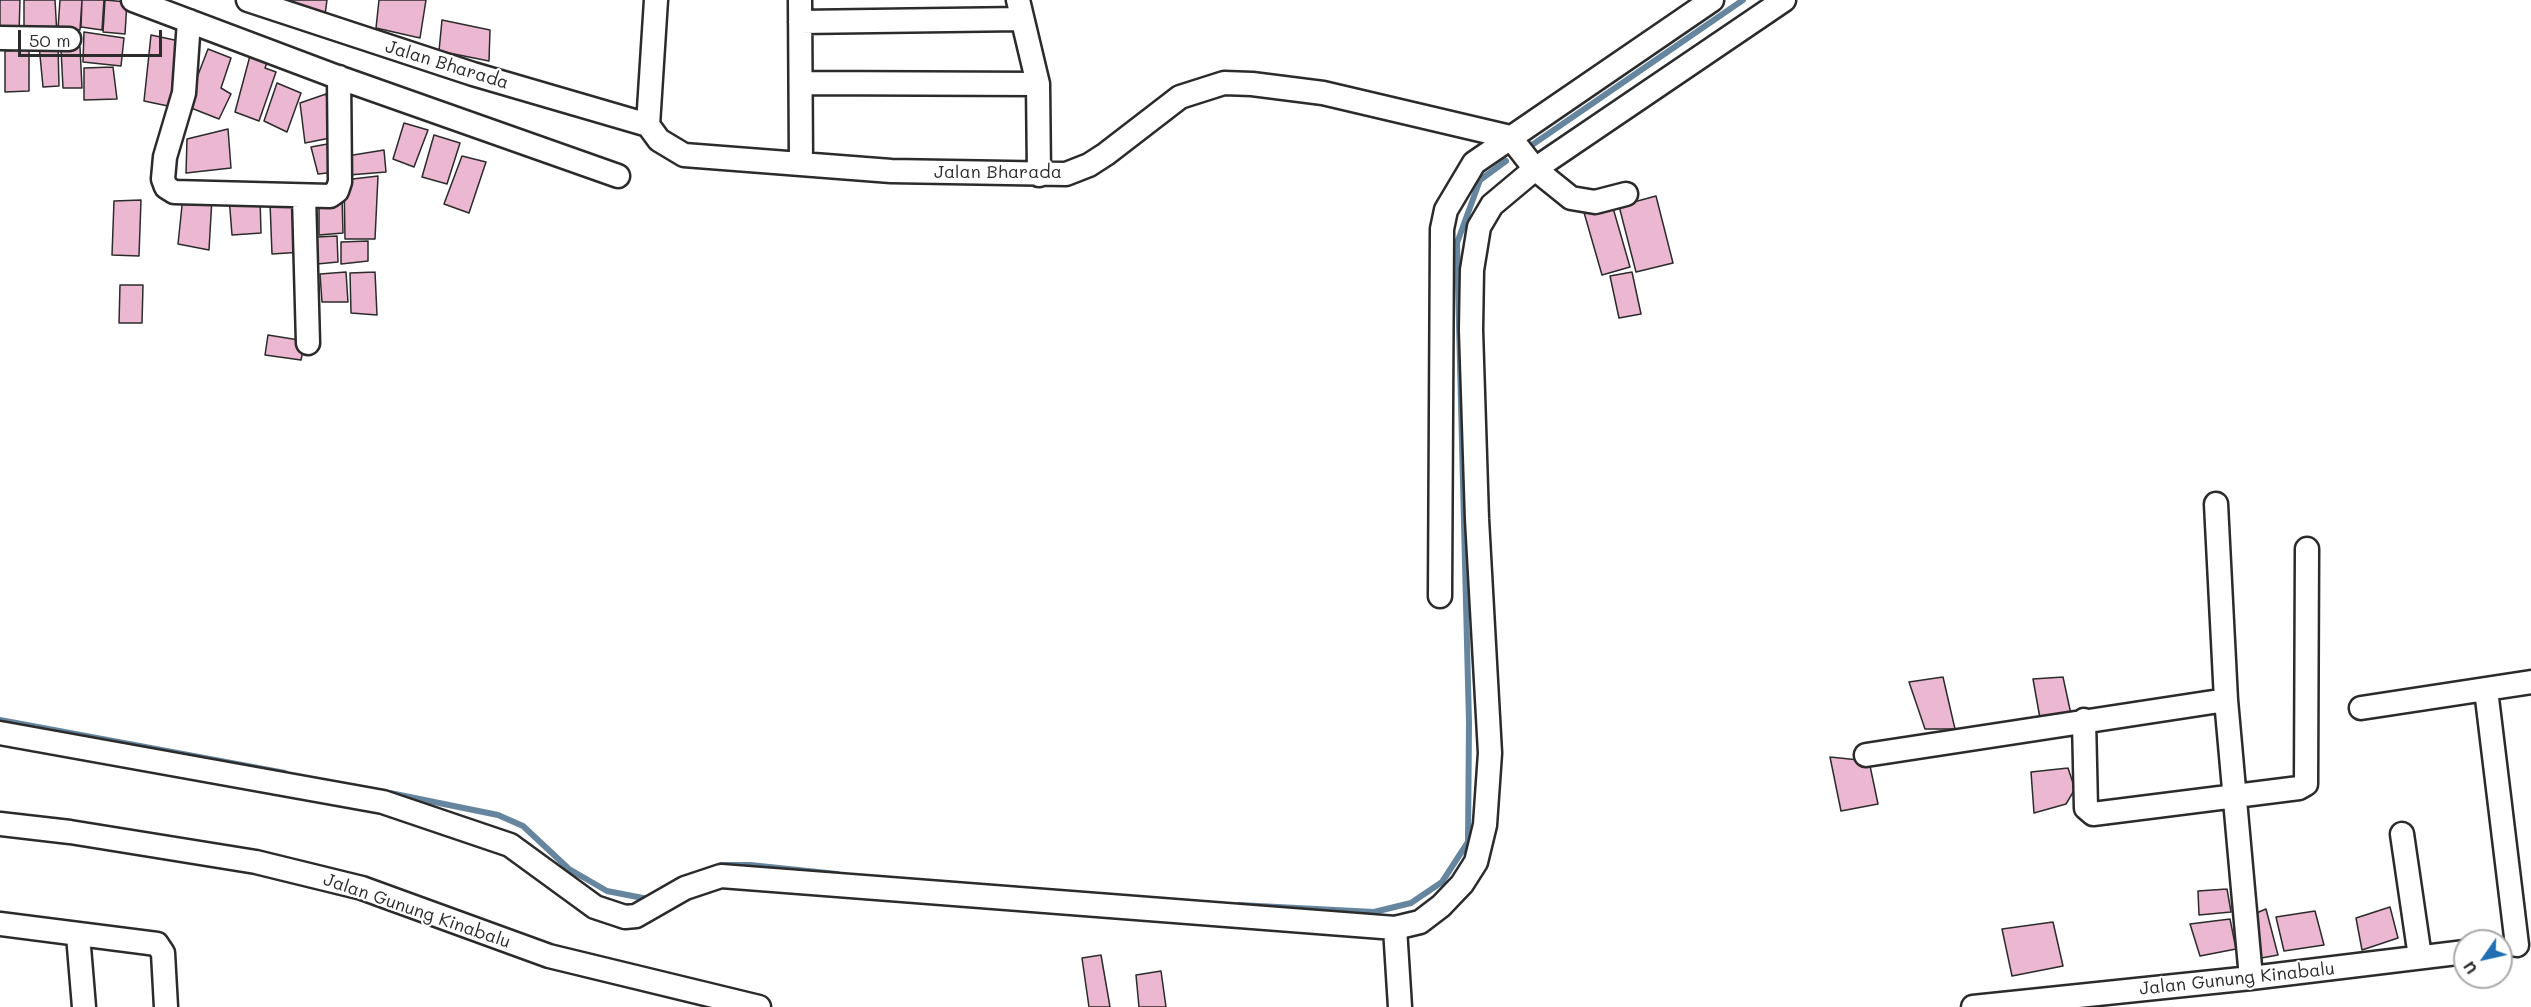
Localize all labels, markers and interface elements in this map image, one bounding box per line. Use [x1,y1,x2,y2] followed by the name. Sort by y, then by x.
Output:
[21,18,165,56] scale bar
[29,28,71,52] text: 50 m
[383,36,511,94] street label: Jalan Bharada
[934,161,1062,183] street label: Jalan Bharada
[321,869,513,953] street label: Jalan Gunung Kinabalu
[2453,929,2513,989] north arrow
[2138,958,2336,1000] street label: Jalan Gunung Kinabalu
[2457,958,2481,979] text: U

